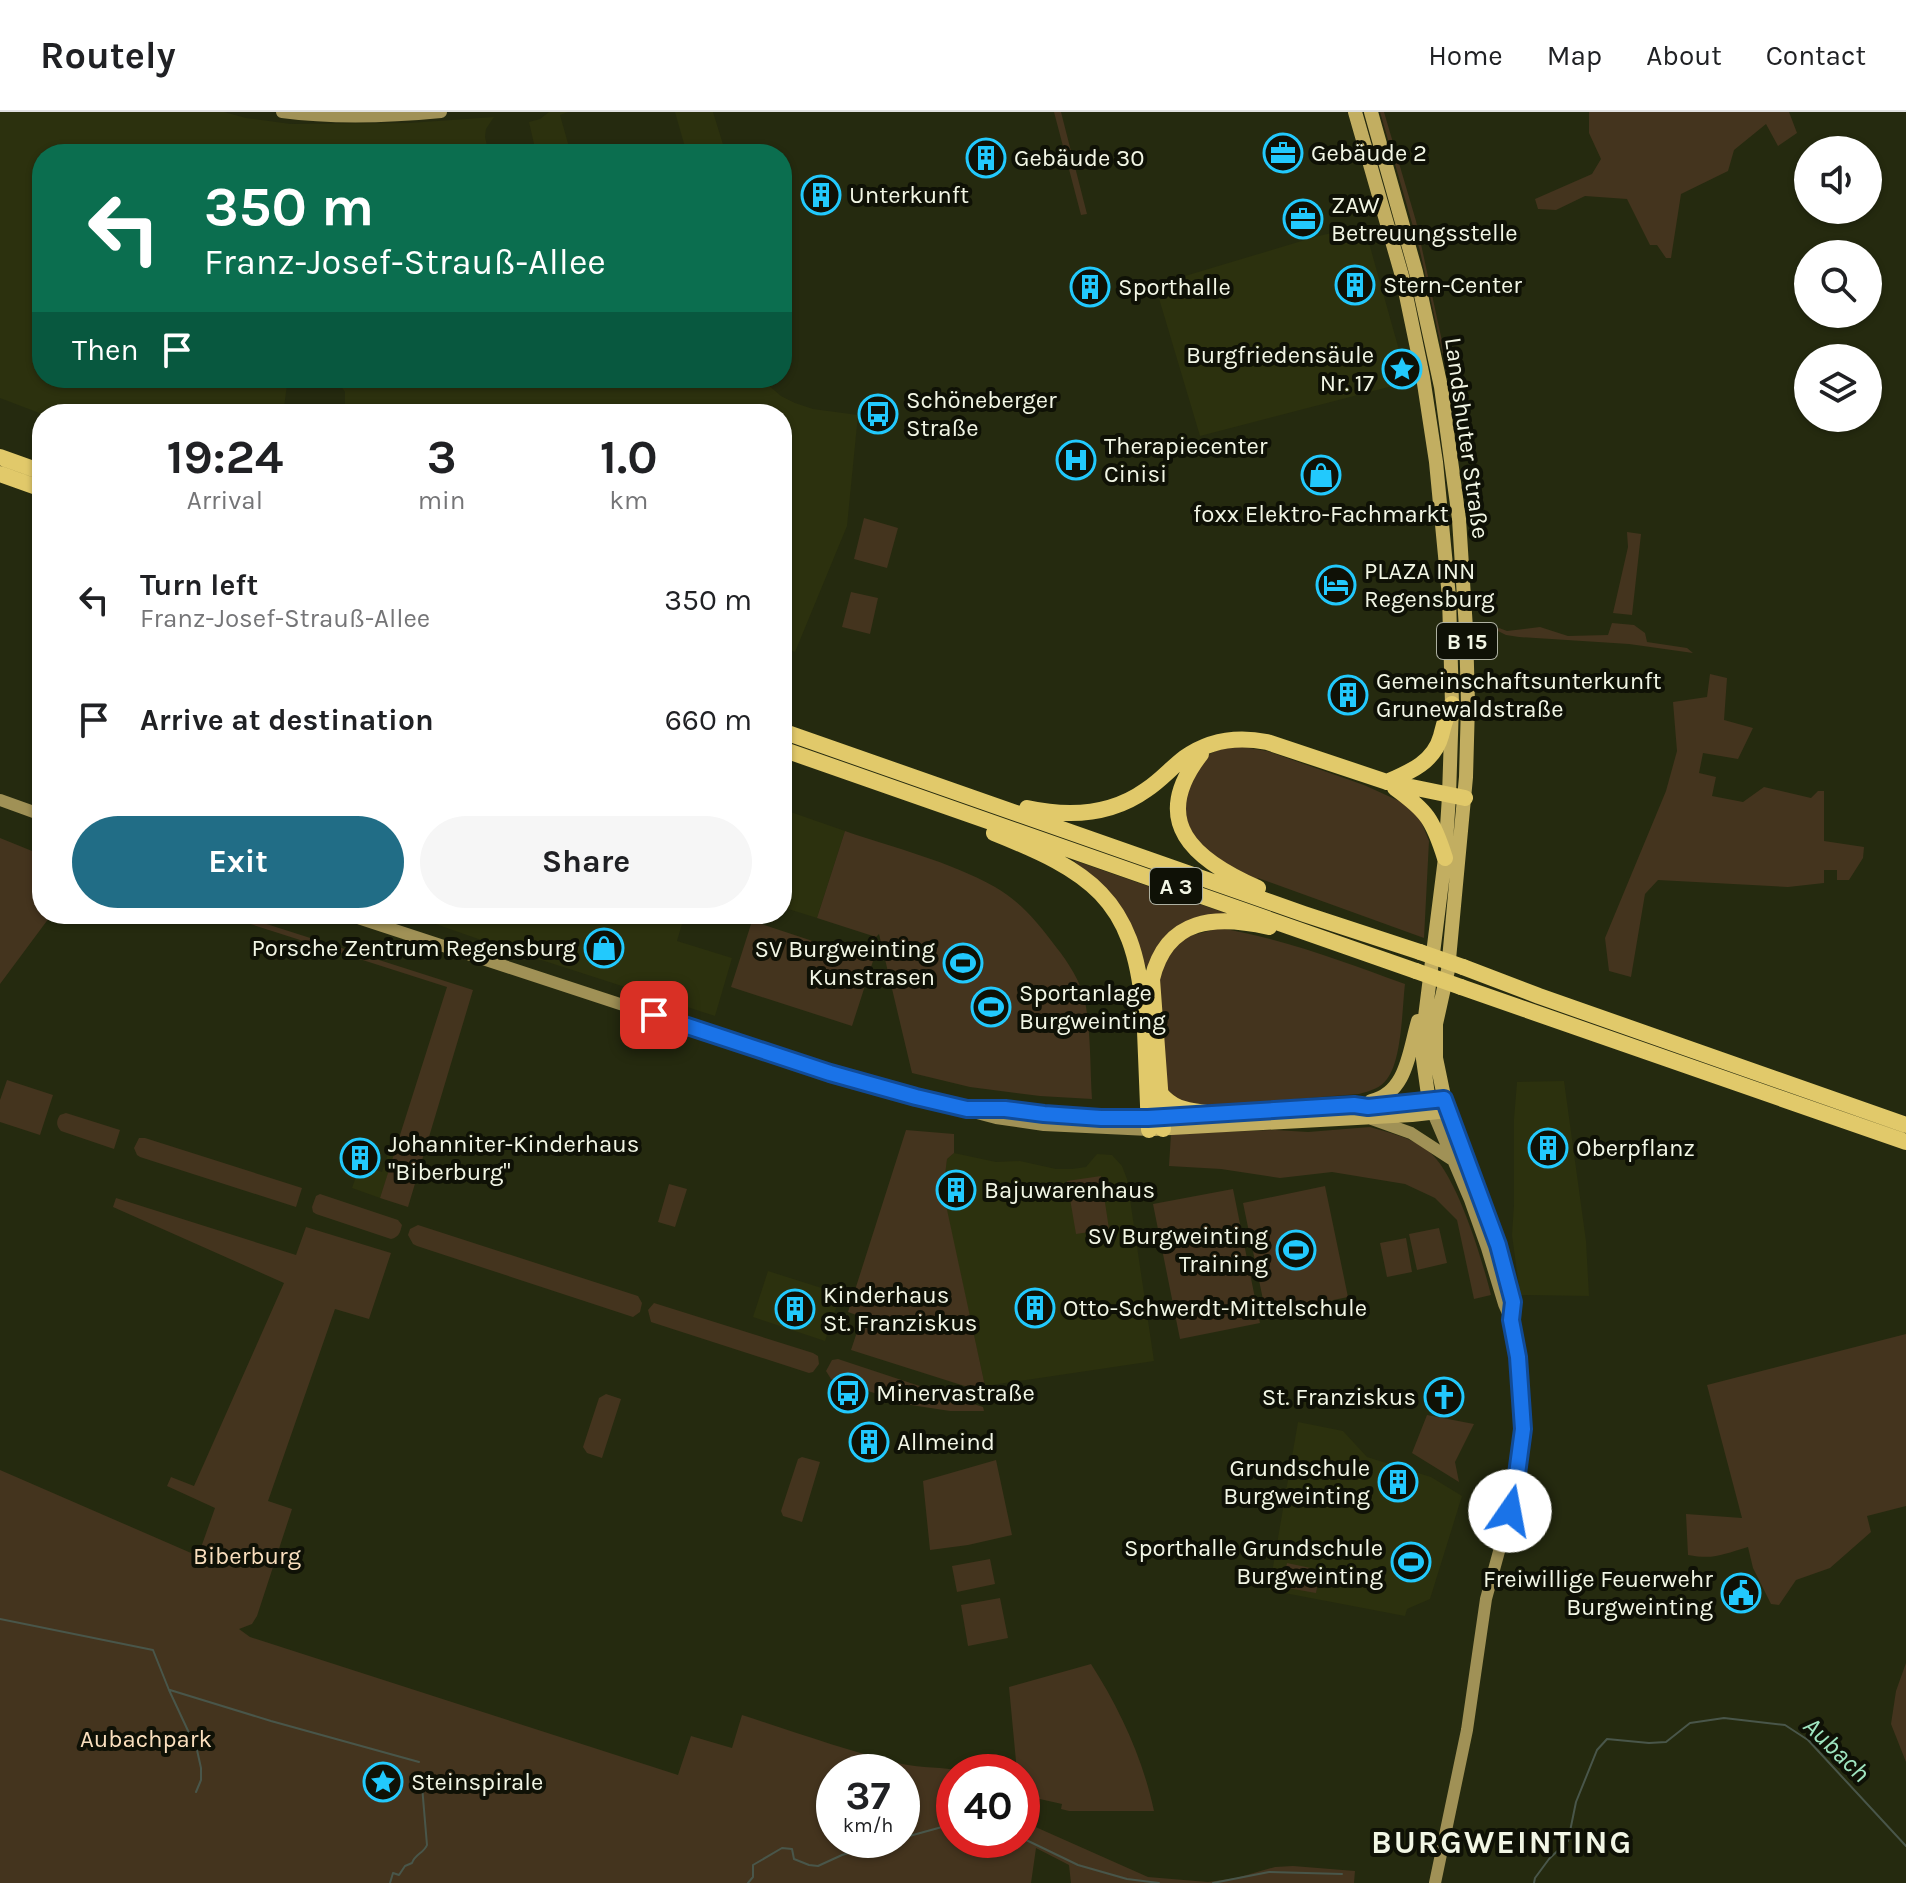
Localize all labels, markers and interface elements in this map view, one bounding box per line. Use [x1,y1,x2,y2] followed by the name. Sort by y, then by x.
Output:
[40,33,176,78] text: Routely
[1428,39,1503,72] text: Home
[1547,39,1602,72] text: Map
[1646,39,1722,72] text: About
[1766,39,1866,72] text: Contact
[1262,132,1304,174] office icon: Gebäude 2
[1794,136,1882,432] map controls
[1794,136,1882,224] button: sound
[965,137,1007,179] building icon: Gebäude 30
[1311,139,1427,167] place label: Gebäude 2
[1014,144,1144,172] place label: Gebäude 30
[204,174,374,239] text: 350 m
[800,174,842,216] building icon: Unterkunft
[72,176,176,280] icon: left
[849,181,969,209] place label: Unterkunft
[1331,191,1518,247] place label: ZAW Betreuungsstelle
[1282,198,1324,240] office icon: ZAW Betreuungsstelle
[1794,240,1882,328] button: search
[204,241,606,283] text: Franz-Josef-Strauß-Allee
[1334,264,1376,306] building icon: Stern-Center
[1069,266,1111,308] building icon: Sporthalle
[1383,271,1522,299] place label: Stern-Center
[1118,273,1231,301] place label: Sporthalle
[155,328,199,372] icon: arrive
[72,332,139,368] text: Then
[1439,336,1495,540] street label: Landshuter Straße
[1186,341,1374,397] place label: Burgfriedensäule Nr. 17
[1794,344,1882,432] button: layers
[1381,348,1423,390] place icon: Burgfriedensäule Nr. 17
[906,386,1057,442] place label: Schöneberger Straße
[857,393,899,435] bus stop icon: Schöneberger Straße
[166,429,283,485] text: 19:24
[427,429,457,485] text: 3
[600,429,658,485] text: 1.0
[1104,432,1268,488] place label: Therapiecenter Cinisi
[1055,439,1097,481] hospital icon: Therapiecenter Cinisi
[1300,454,1342,496] shop icon: foxx Elektro-Fachmarkt
[187,485,263,516] text: Arrival
[418,485,465,516] text: min
[609,485,648,516] text: km
[1193,500,1449,528] place label: foxx Elektro-Fachmarkt
[1364,557,1495,613] place label: PLAZA INN Regensburg
[1315,564,1357,606] hotel icon: PLAZA INN Regensburg
[140,567,258,603] text: Turn left
[72,578,116,622] icon: left
[664,582,752,618] text: 350 m
[140,603,430,634] text: Franz-Josef-Strauß-Allee
[1437,623,1497,659] road number: B 15
[1376,667,1662,723] place label: Gemeinschaftsunterkunft Grunewaldstraße
[1327,674,1369,716] building icon: Gemeinschaftsunterkunft Grunewaldstraße
[72,698,116,742] icon: arrive
[140,702,434,738] text: Arrive at destination
[665,702,752,738] text: 660 m
[72,816,404,908] button: Exit
[420,816,752,908] button: Share
[1150,868,1202,904] road number: A 3
[583,927,625,969] shop icon: Porsche Zentrum Regensburg
[251,934,576,962] place label: Porsche Zentrum Regensburg
[754,935,935,991] place label: SV Burgweinting Kunstrasen
[942,942,984,984] sports icon: SV Burgweinting Kunstrasen
[1019,979,1166,1035] place label: Sportanlage Burgweinting
[620,981,688,1049] pin
[970,986,1012,1028] sports icon: Sportanlage Burgweinting
[632,993,676,1037] icon: arrive
[1527,1127,1569,1169] building icon: Oberpflanz
[388,1130,639,1186] place label: Johanniter-Kinderhaus "Biberburg"
[1576,1134,1695,1162] place label: Oberpflanz
[339,1137,381,1179] building icon: Johanniter-Kinderhaus "Biberburg"
[935,1169,977,1211] building icon: Bajuwarenhaus
[984,1176,1155,1204] place label: Bajuwarenhaus
[1087,1222,1268,1278] place label: SV Burgweinting Training
[1275,1229,1317,1271] sports icon: SV Burgweinting Training
[823,1281,977,1337] place label: Kinderhaus St. Franziskus
[1014,1287,1056,1329] building icon: Otto-Schwerdt-Mittelschule
[774,1288,816,1330] building icon: Kinderhaus St. Franziskus
[1063,1294,1367,1322] place label: Otto-Schwerdt-Mittelschule
[827,1372,869,1414] bus stop icon: Minervastraße
[1423,1376,1465,1418] church icon: St. Franziskus
[876,1379,1035,1407] place label: Minervastraße
[1262,1383,1416,1411] place label: St. Franziskus
[848,1421,890,1463] building icon: Allmeind
[897,1428,995,1456] place label: Allmeind
[1223,1454,1370,1510] place label: Grundschule Burgweinting
[1377,1461,1419,1503] building icon: Grundschule Burgweinting
[1468,1469,1552,1553] position arrow
[1124,1534,1383,1590] place label: Sporthalle Grundschule Burgweinting
[1390,1541,1432,1583] sports icon: Sporthalle Grundschule Burgweinting
[193,1542,301,1570] park label: Biberburg
[1483,1565,1713,1621] place label: Freiwillige Feuerwehr Burgweinting
[1720,1572,1762,1614] public building icon: Freiwillige Feuerwehr Burgweinting
[1797,1710,1876,1788] water label: Aubach
[80,1725,212,1753] park label: Aubachpark
[936,1754,1040,1858] speed limit sign: 40
[362,1761,404,1803] place icon: Steinspirale
[411,1768,543,1796] place label: Steinspirale
[846,1772,890,1819] text: 37
[843,1814,893,1837] text: km/h
[1371,1824,1633,1861] district label: BURGWEINTING

